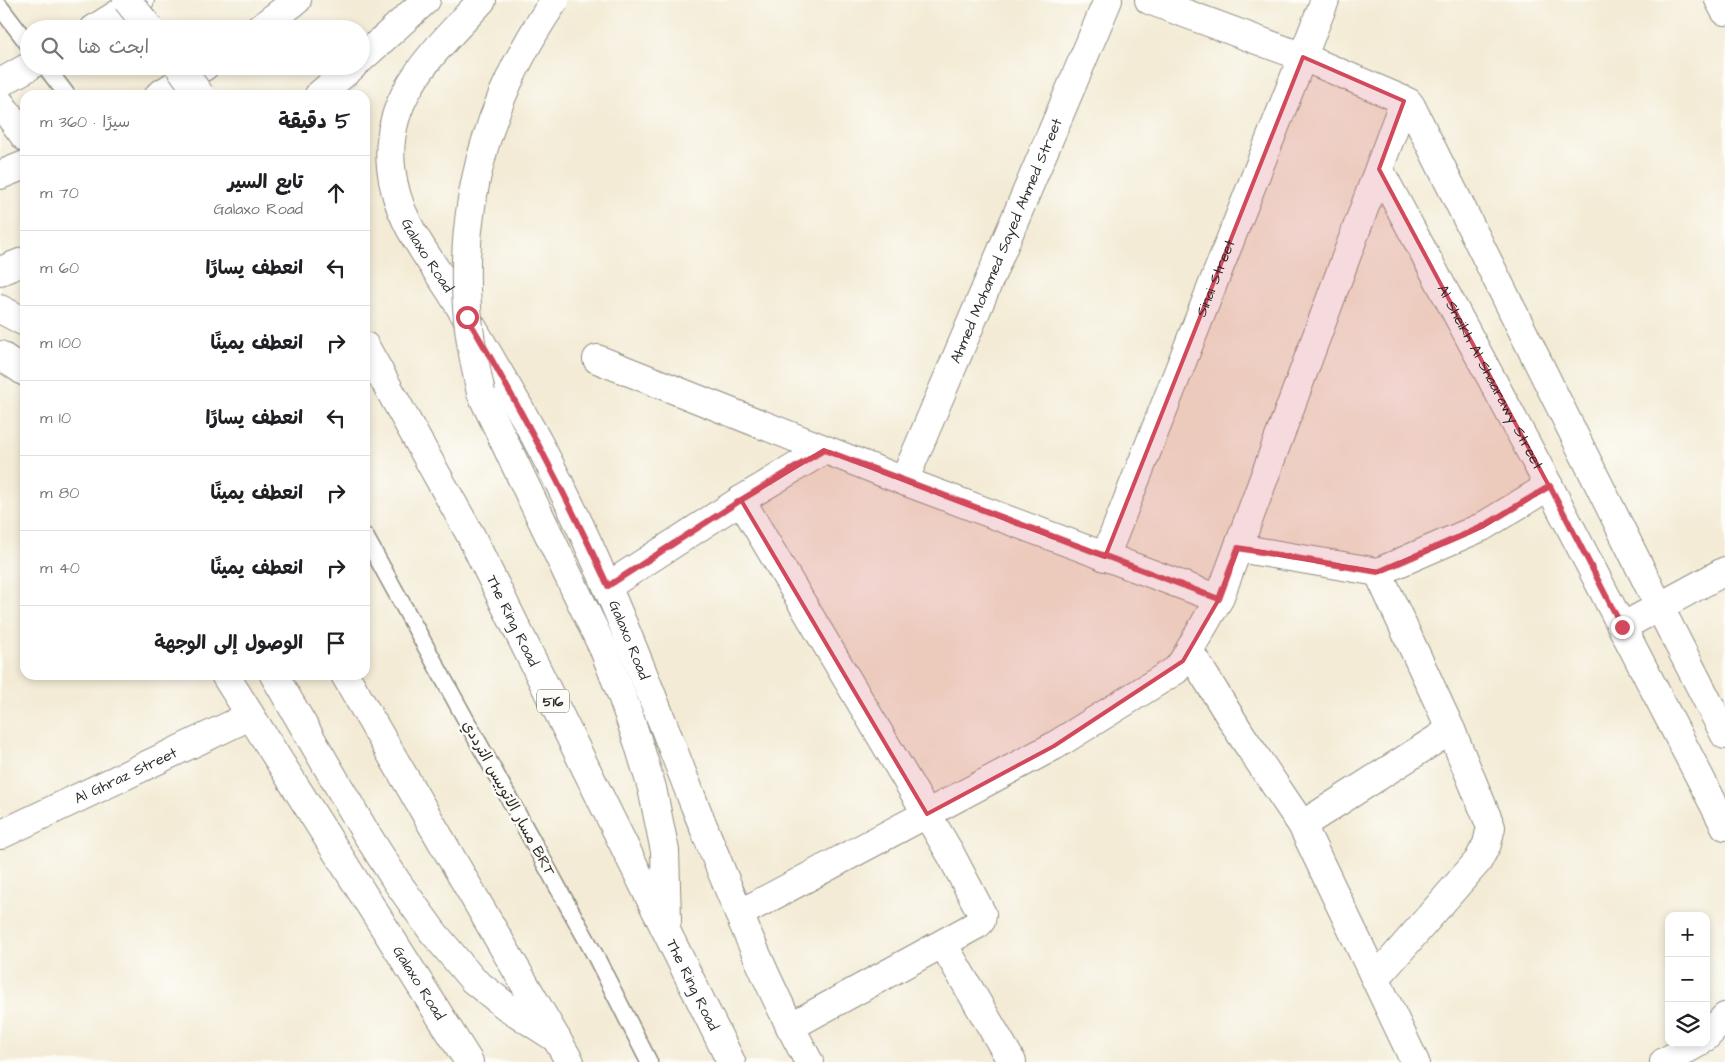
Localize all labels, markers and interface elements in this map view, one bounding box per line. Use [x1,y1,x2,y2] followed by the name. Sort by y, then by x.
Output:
[20,20,370,75] search box
[38,34,66,62] icon: search
[78,34,149,61] text: ابحث هنا
[278,107,350,136] text: 5 دقيقة
[40,111,130,133] text: سيرًا · 360 m
[945,115,1068,367] street label: Ahmed Mohamed Sayed Ahmed Street
[228,169,303,196] text: تابع السير
[322,179,350,207] icon: ahead
[40,182,79,204] text: 70 m
[213,198,303,220] text: Galaxo Road
[396,215,459,297] street label: Galaxo Road
[1191,236,1240,320] street label: Sinai Street
[322,254,350,282] icon: left
[206,255,303,282] text: انعطف يسارًا
[40,257,79,279] text: 60 m
[1432,281,1548,473] street label: Al Sheikh Al Shaarawy Street
[456,306,479,329] route start
[322,329,350,357] icon: right
[211,330,303,357] text: انعطف يمينًا
[40,332,81,354] text: 100 m
[322,404,350,432] icon: left
[206,405,303,432] text: انعطف يسارًا
[40,407,71,429] text: 10 m
[322,479,350,507] icon: right
[211,480,303,507] text: انعطف يمينًا
[40,482,79,504] text: 80 m
[322,554,350,582] icon: right
[211,555,303,582] text: انعطف يمينًا
[40,557,80,579] text: 40 m
[481,572,544,670] street label: The Ring Road
[603,597,655,683] street label: Galaxo Road
[1611,616,1634,639] route end
[322,629,350,657] icon: arrive
[154,630,303,657] text: الوصول إلى الوجهة
[537,689,569,712] road number: 516
[457,717,560,880] street label: مسار الاتوبيس الترددي BRT
[71,742,181,809] street label: Al Ghraz Street
[1665,912,1710,1047] map controls
[1665,912,1710,957] button: +
[661,936,724,1034] street label: The Ring Road
[387,942,450,1025] street label: Galaxo Road
[1665,957,1710,1002] button: −
[1665,1002,1710,1047] button: layers

